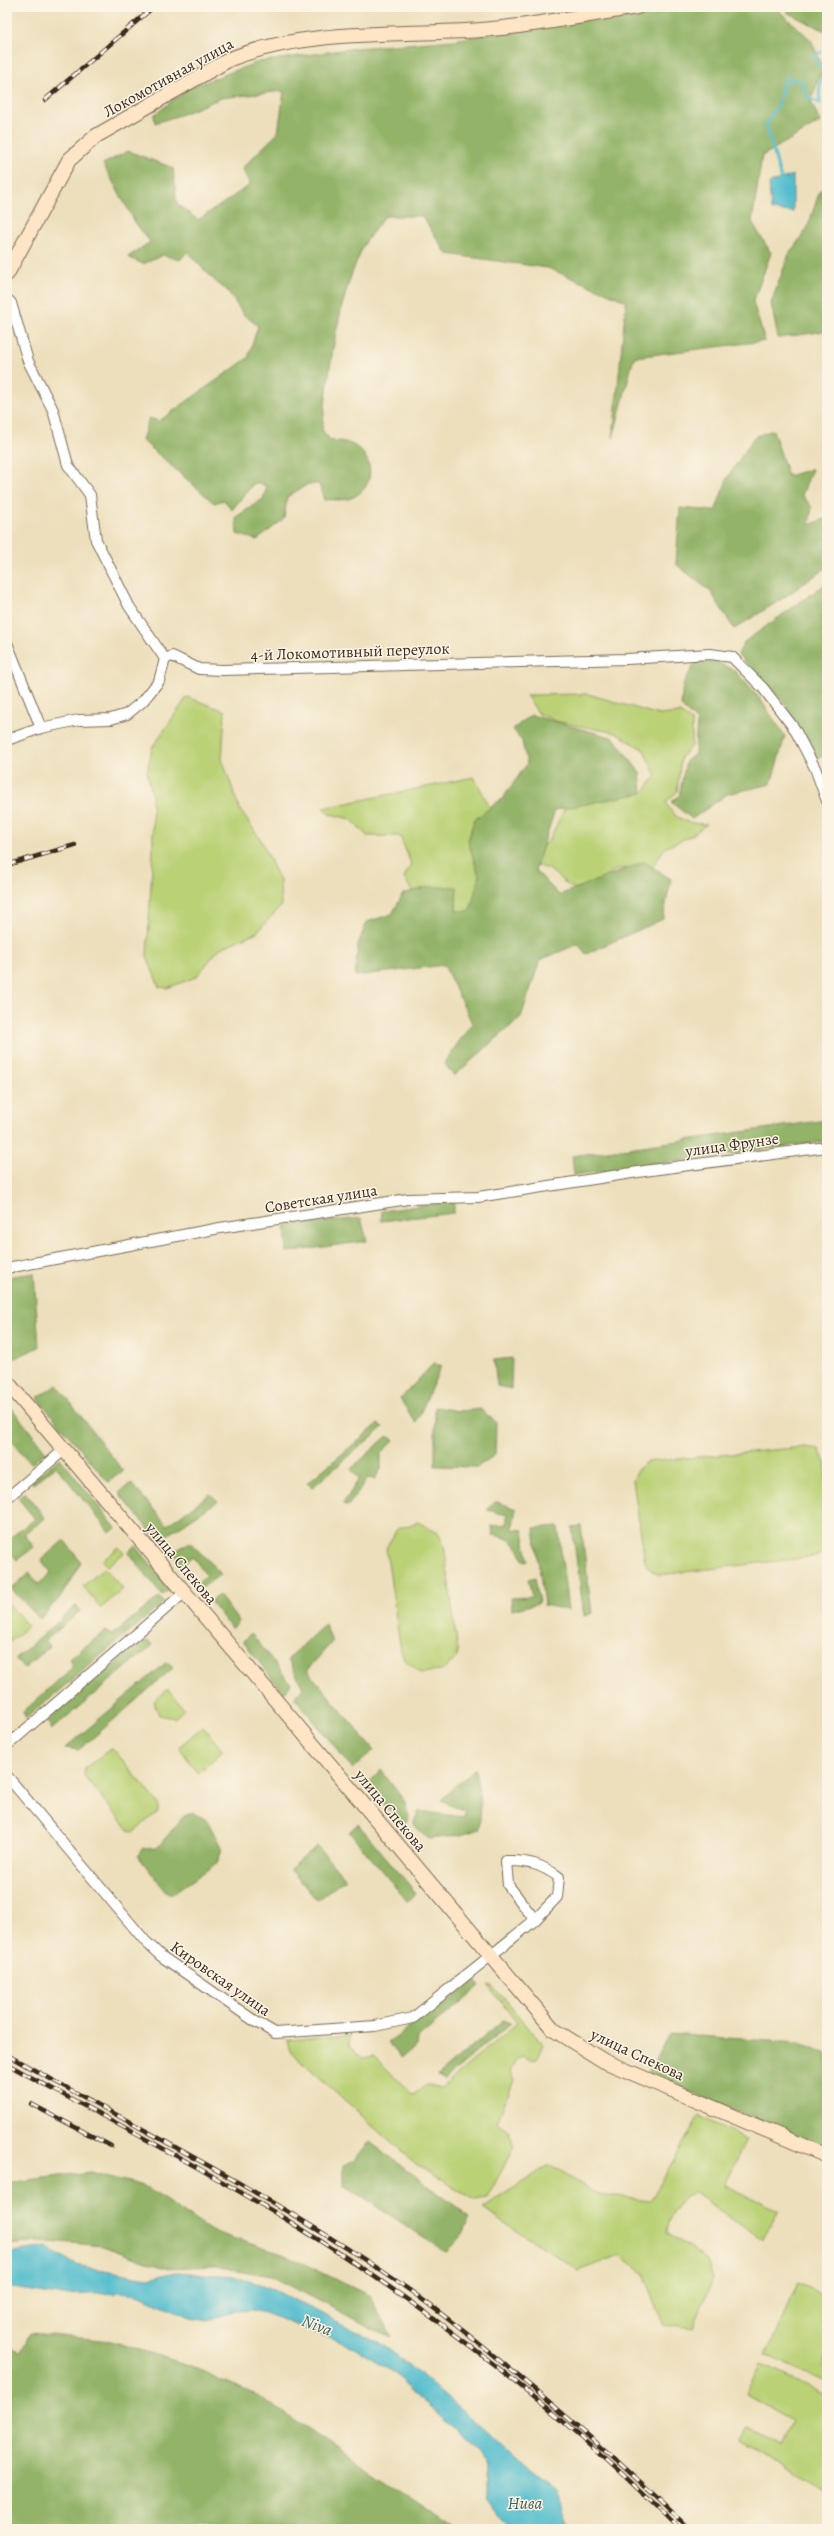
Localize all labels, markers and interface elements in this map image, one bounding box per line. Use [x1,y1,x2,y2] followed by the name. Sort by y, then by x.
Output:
[99,33,238,123] street label: Локомотивная улица
[250,638,450,666] street label: 4-й Локомотивный переулок
[683,1128,780,1163] street label: улица Фрунзе
[263,1179,380,1219] street label: Советская улица
[140,1517,223,1610] street label: улица Спекова
[349,1764,432,1857] street label: улица Спекова
[166,1936,275,2022] street label: Кировская улица
[586,2023,689,2087] street label: улица Спекова
[298,2309,335,2342] water label: Niva
[508,2492,543,2515] water label: Нива

